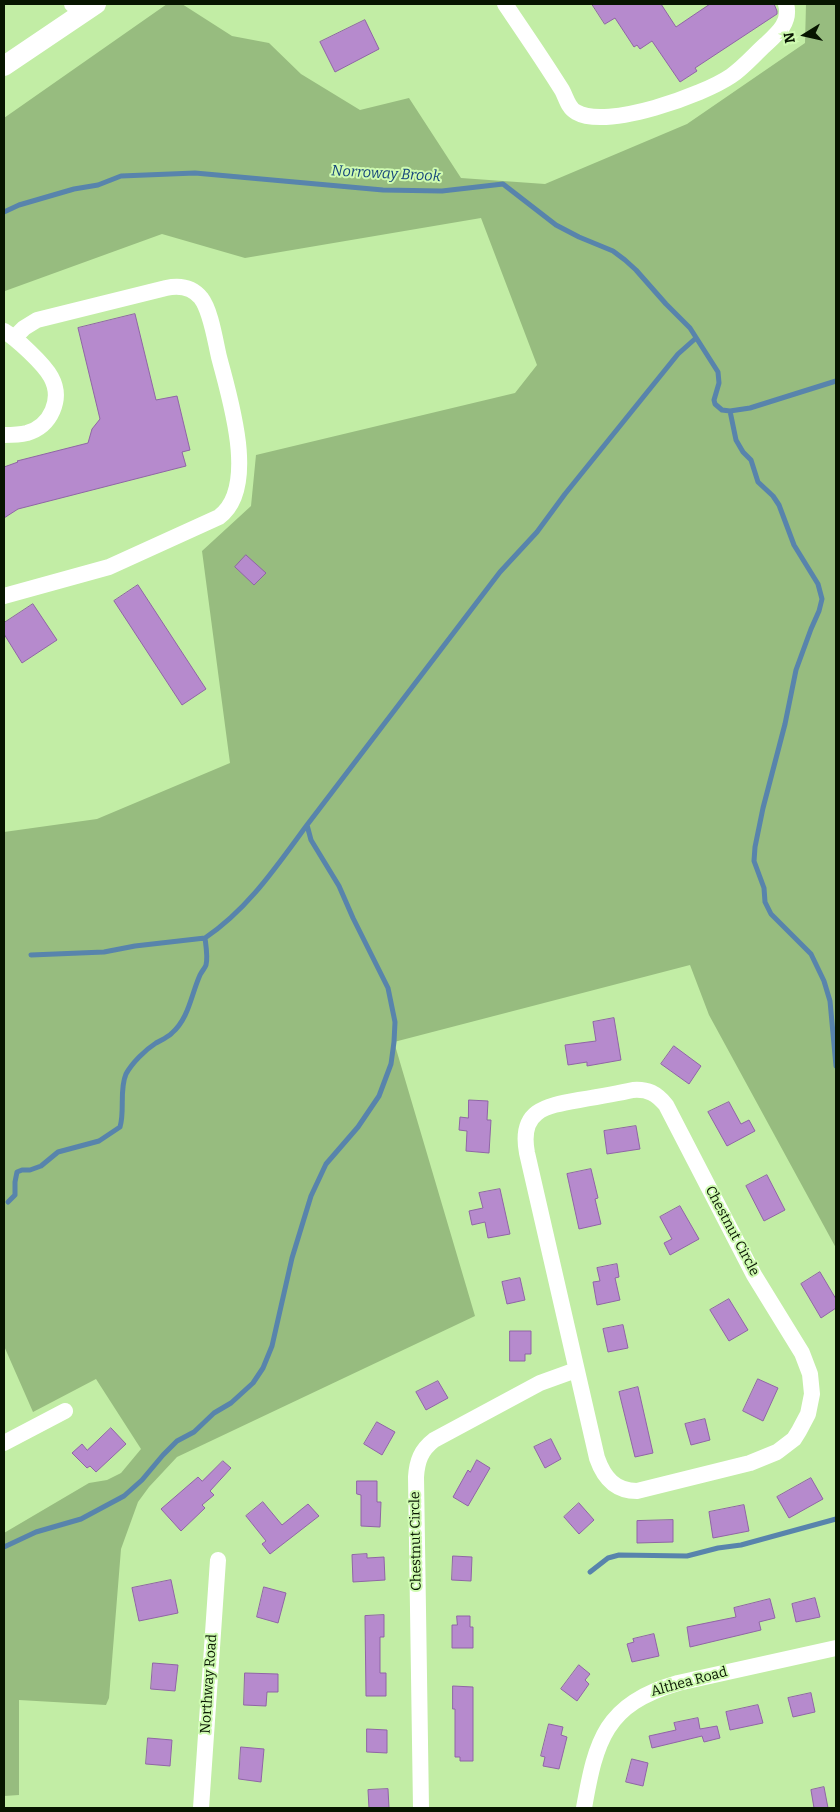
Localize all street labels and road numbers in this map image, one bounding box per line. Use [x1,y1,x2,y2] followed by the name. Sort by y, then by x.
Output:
[701,1183,763,1279] street label: Chestnut Circle
[407,1491,425,1591] street label: Chestnut Circle
[197,1634,221,1734] street label: Northway Road
[649,1664,729,1700] street label: Althea Road

